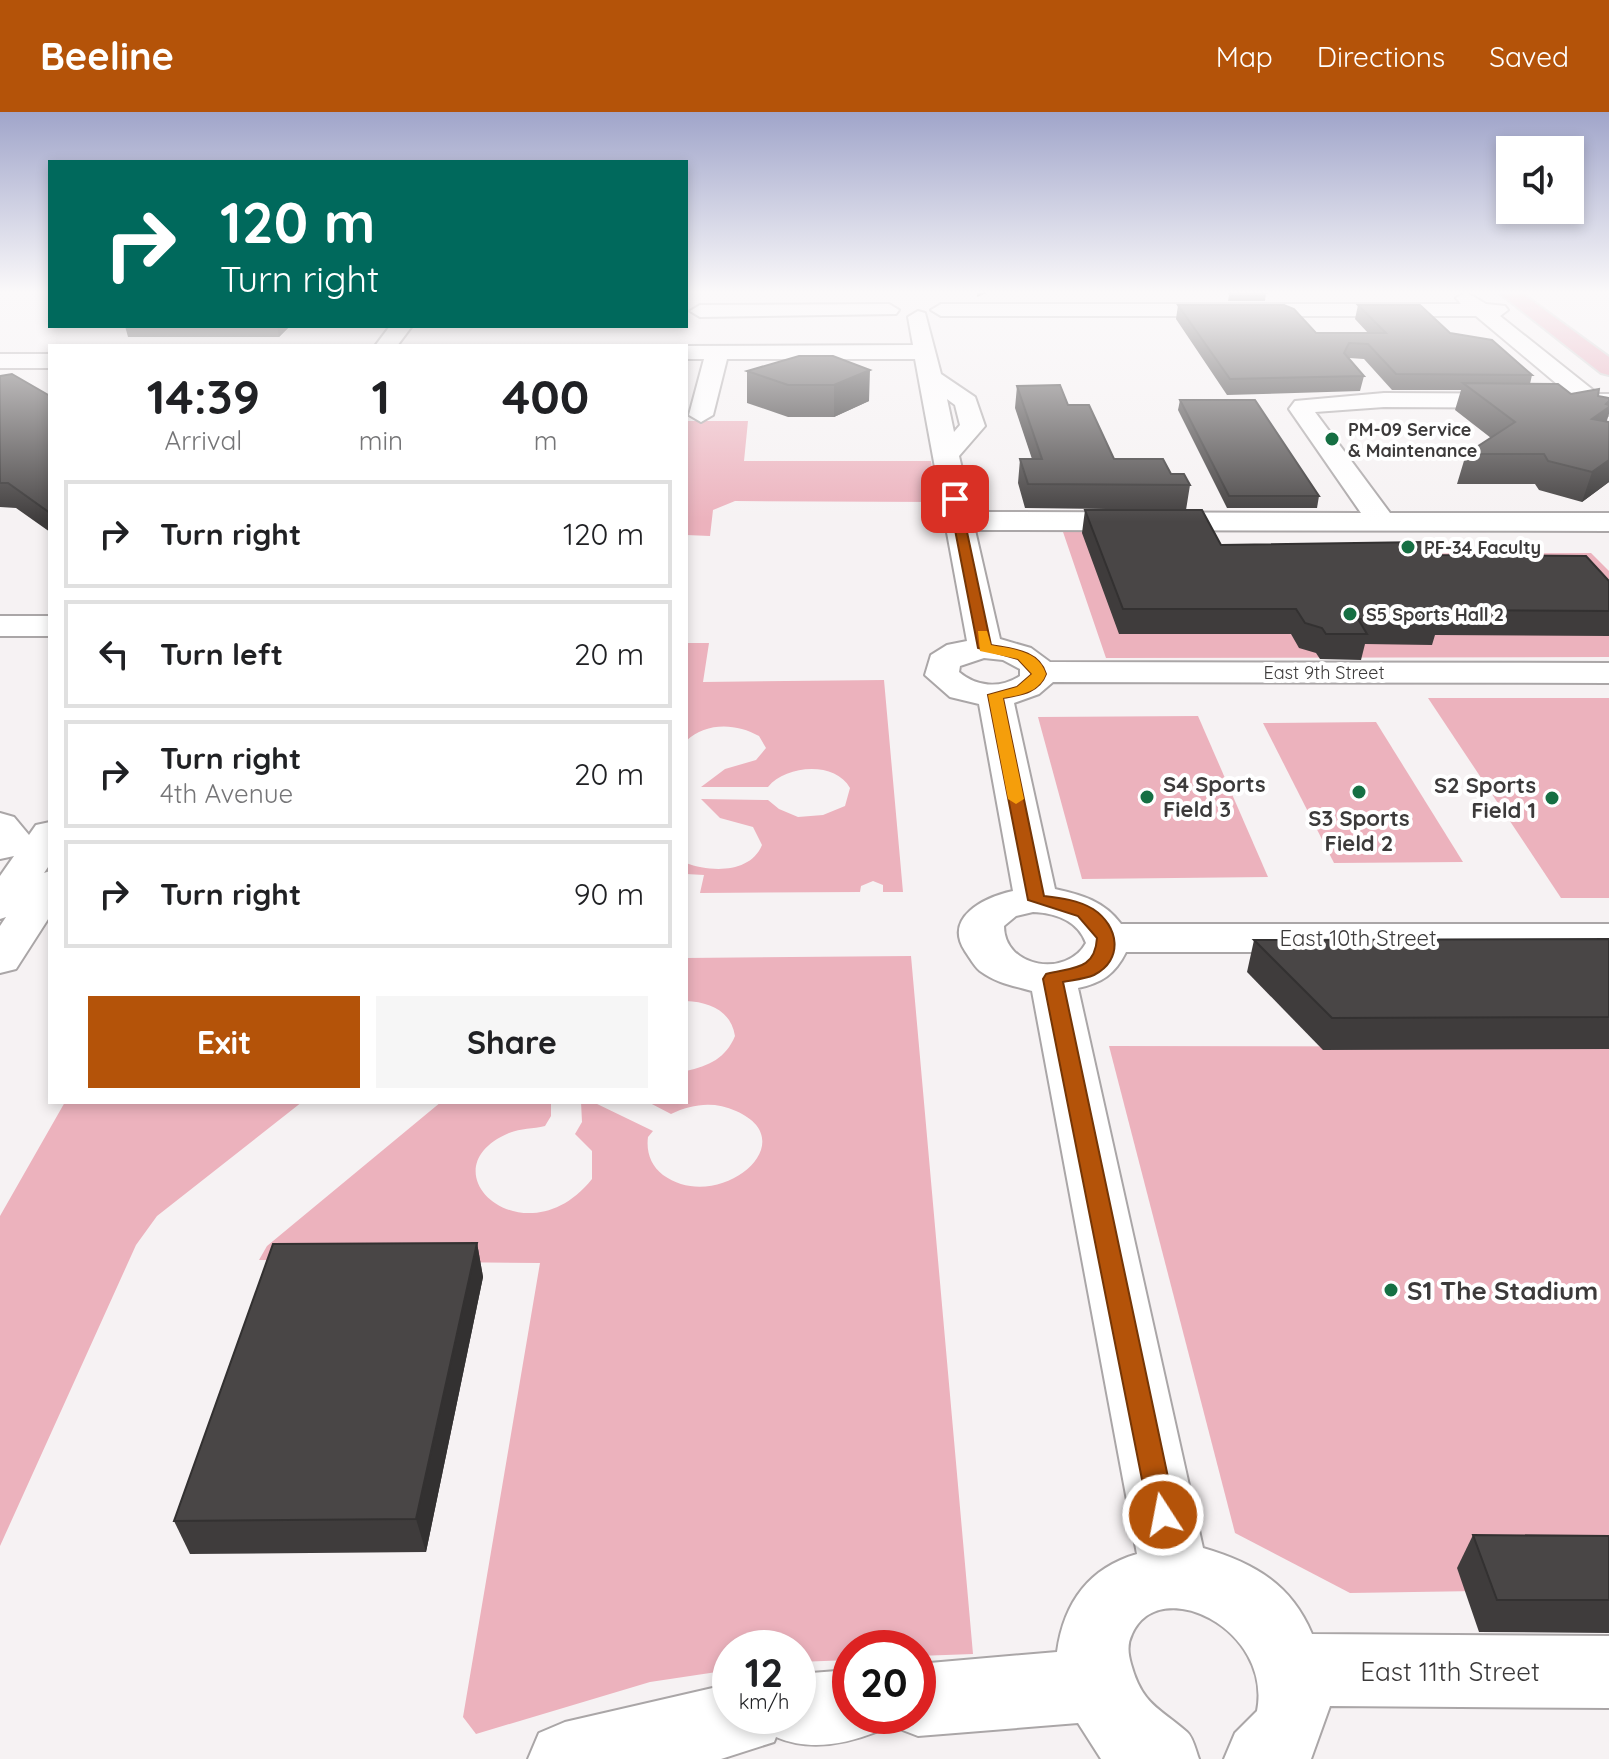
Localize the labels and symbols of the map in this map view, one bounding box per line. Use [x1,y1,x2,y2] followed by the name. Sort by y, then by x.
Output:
[1348,418,1477,462] place label: PM-09 Service & Maintenance
[1323,430,1341,448] marker: PM-09 Service & Maintenance
[921,465,989,533] pin
[1424,536,1541,559] place label: PF-34 Faculty
[1399,538,1417,556] marker: PF-34 Faculty
[1366,603,1504,626] place label: S5 Sports Hall 2
[1341,605,1359,623] marker: S5 Sports Hall 2
[1263,661,1385,684] street label: East 9th Street
[1163,770,1266,823] place label: S4 Sports Field 3
[1434,771,1536,824] place label: S2 Sports Field 1
[1350,783,1368,801] marker: S3 Sports Field 2
[1138,788,1156,806] marker: S4 Sports Field 3
[1543,789,1561,807] marker: S2 Sports Field 1
[1308,804,1410,857] place label: S3 Sports Field 2
[1280,924,1436,952] street label: East 10th Street
[1407,1274,1598,1307] place label: S1 The Stadium
[1382,1281,1400,1299] marker: S1 The Stadium
[1121,1473,1205,1557] position arrow
[832,1630,936,1734] speed limit sign: 20
[1360,1655,1540,1688] street label: East 11th Street

